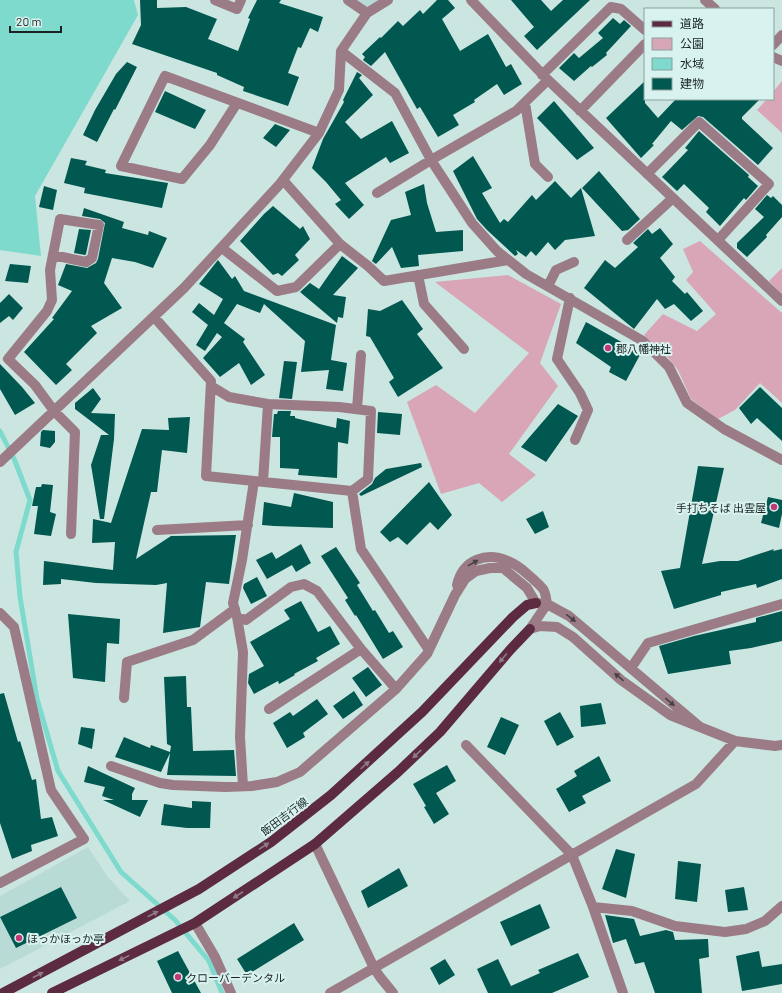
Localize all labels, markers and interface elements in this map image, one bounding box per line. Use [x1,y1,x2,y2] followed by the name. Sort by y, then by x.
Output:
[10,8,61,34] scale bar
[644,8,774,100] legend
[16,14,42,28] text: 20 m
[680,16,704,30] text: 道路
[680,36,704,50] text: 公園
[680,56,704,70] text: 水域
[680,76,704,90] text: 建物
[616,342,671,355] place label: 郡八幡神社
[603,343,613,353] marker: 郡八幡神社
[676,501,766,514] place label: 手打ちそば 出雲屋
[769,502,779,512] marker: 手打ちそば 出雲屋
[467,559,479,566] one-way arrow
[565,614,576,622] one-way arrow
[499,652,508,663] one-way arrow
[613,673,624,682] one-way arrow
[665,697,676,706] one-way arrow
[412,749,421,758] one-way arrow
[359,760,370,769] one-way arrow
[258,794,310,838] street label: 飯田吉行線
[258,843,270,850] one-way arrow
[233,891,243,899] one-way arrow
[147,910,158,917] one-way arrow
[27,932,104,945] place label: ほっかほっか亭
[14,933,24,943] marker: ほっかほっか亭
[118,955,130,961] one-way arrow
[32,971,44,978] one-way arrow
[186,971,285,984] place label: クローバーデンタル
[173,972,183,982] marker: クローバーデンタル

